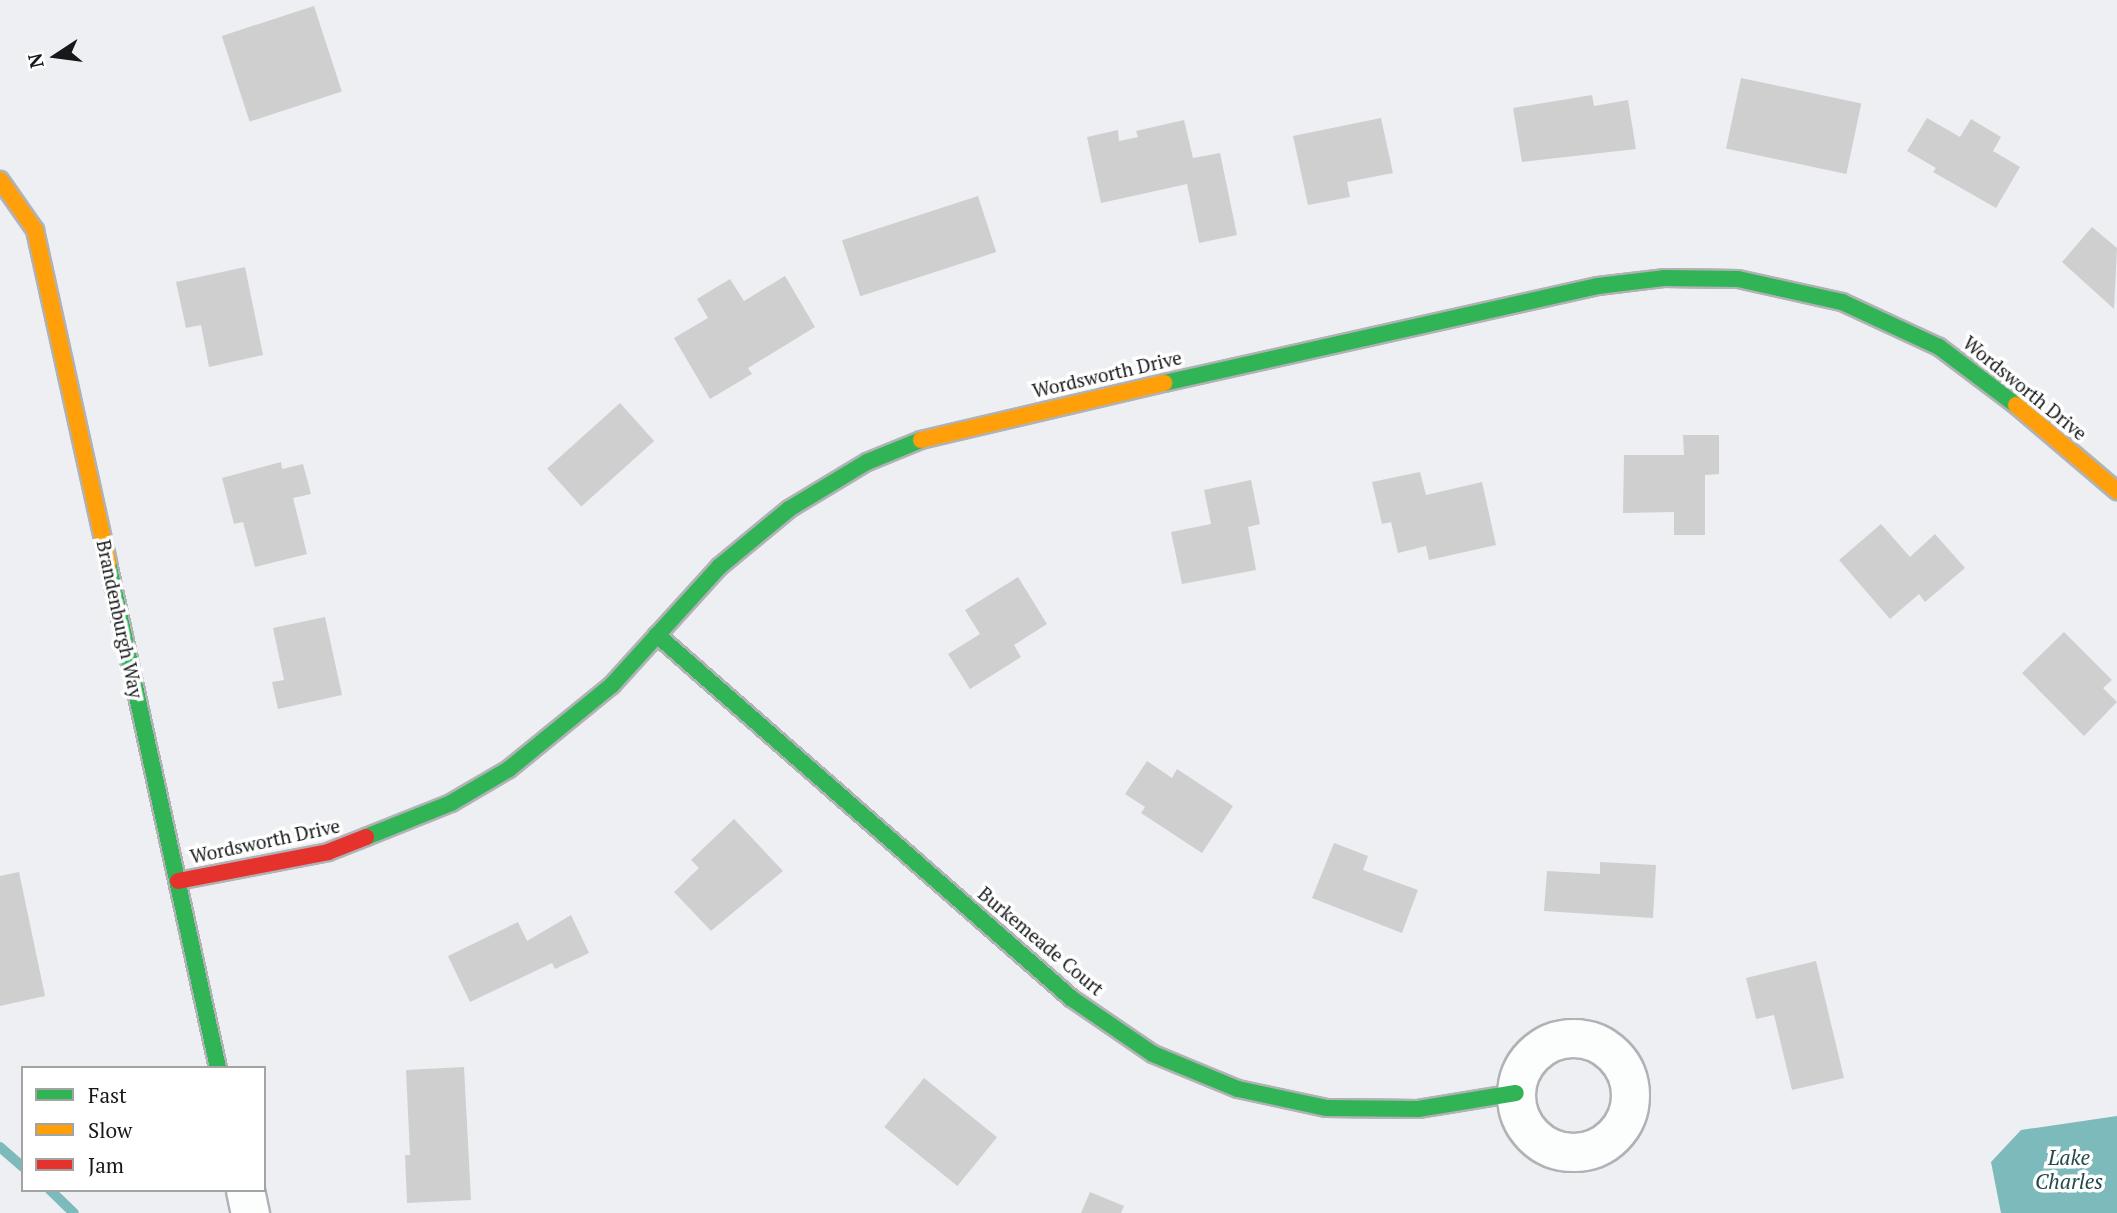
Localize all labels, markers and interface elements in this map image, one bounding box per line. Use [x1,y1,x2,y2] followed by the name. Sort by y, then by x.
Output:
[21,21,91,91] north arrow
[21,51,49,71] text: N
[1959,331,2091,445] street label: Wordsworth Drive
[1030,346,1184,402] street label: Wordsworth Drive
[92,538,148,700] street label: Brandenburgh Way
[188,814,342,868] street label: Wordsworth Drive
[974,882,1108,1000] street label: Burkemeade Court
[21,1066,266,1192] legend
[88,1081,127,1109] text: Fast
[88,1116,132,1144] text: Slow
[2035,1144,2103,1194] water label: Lake Charles
[88,1151,124,1179] text: Jam

